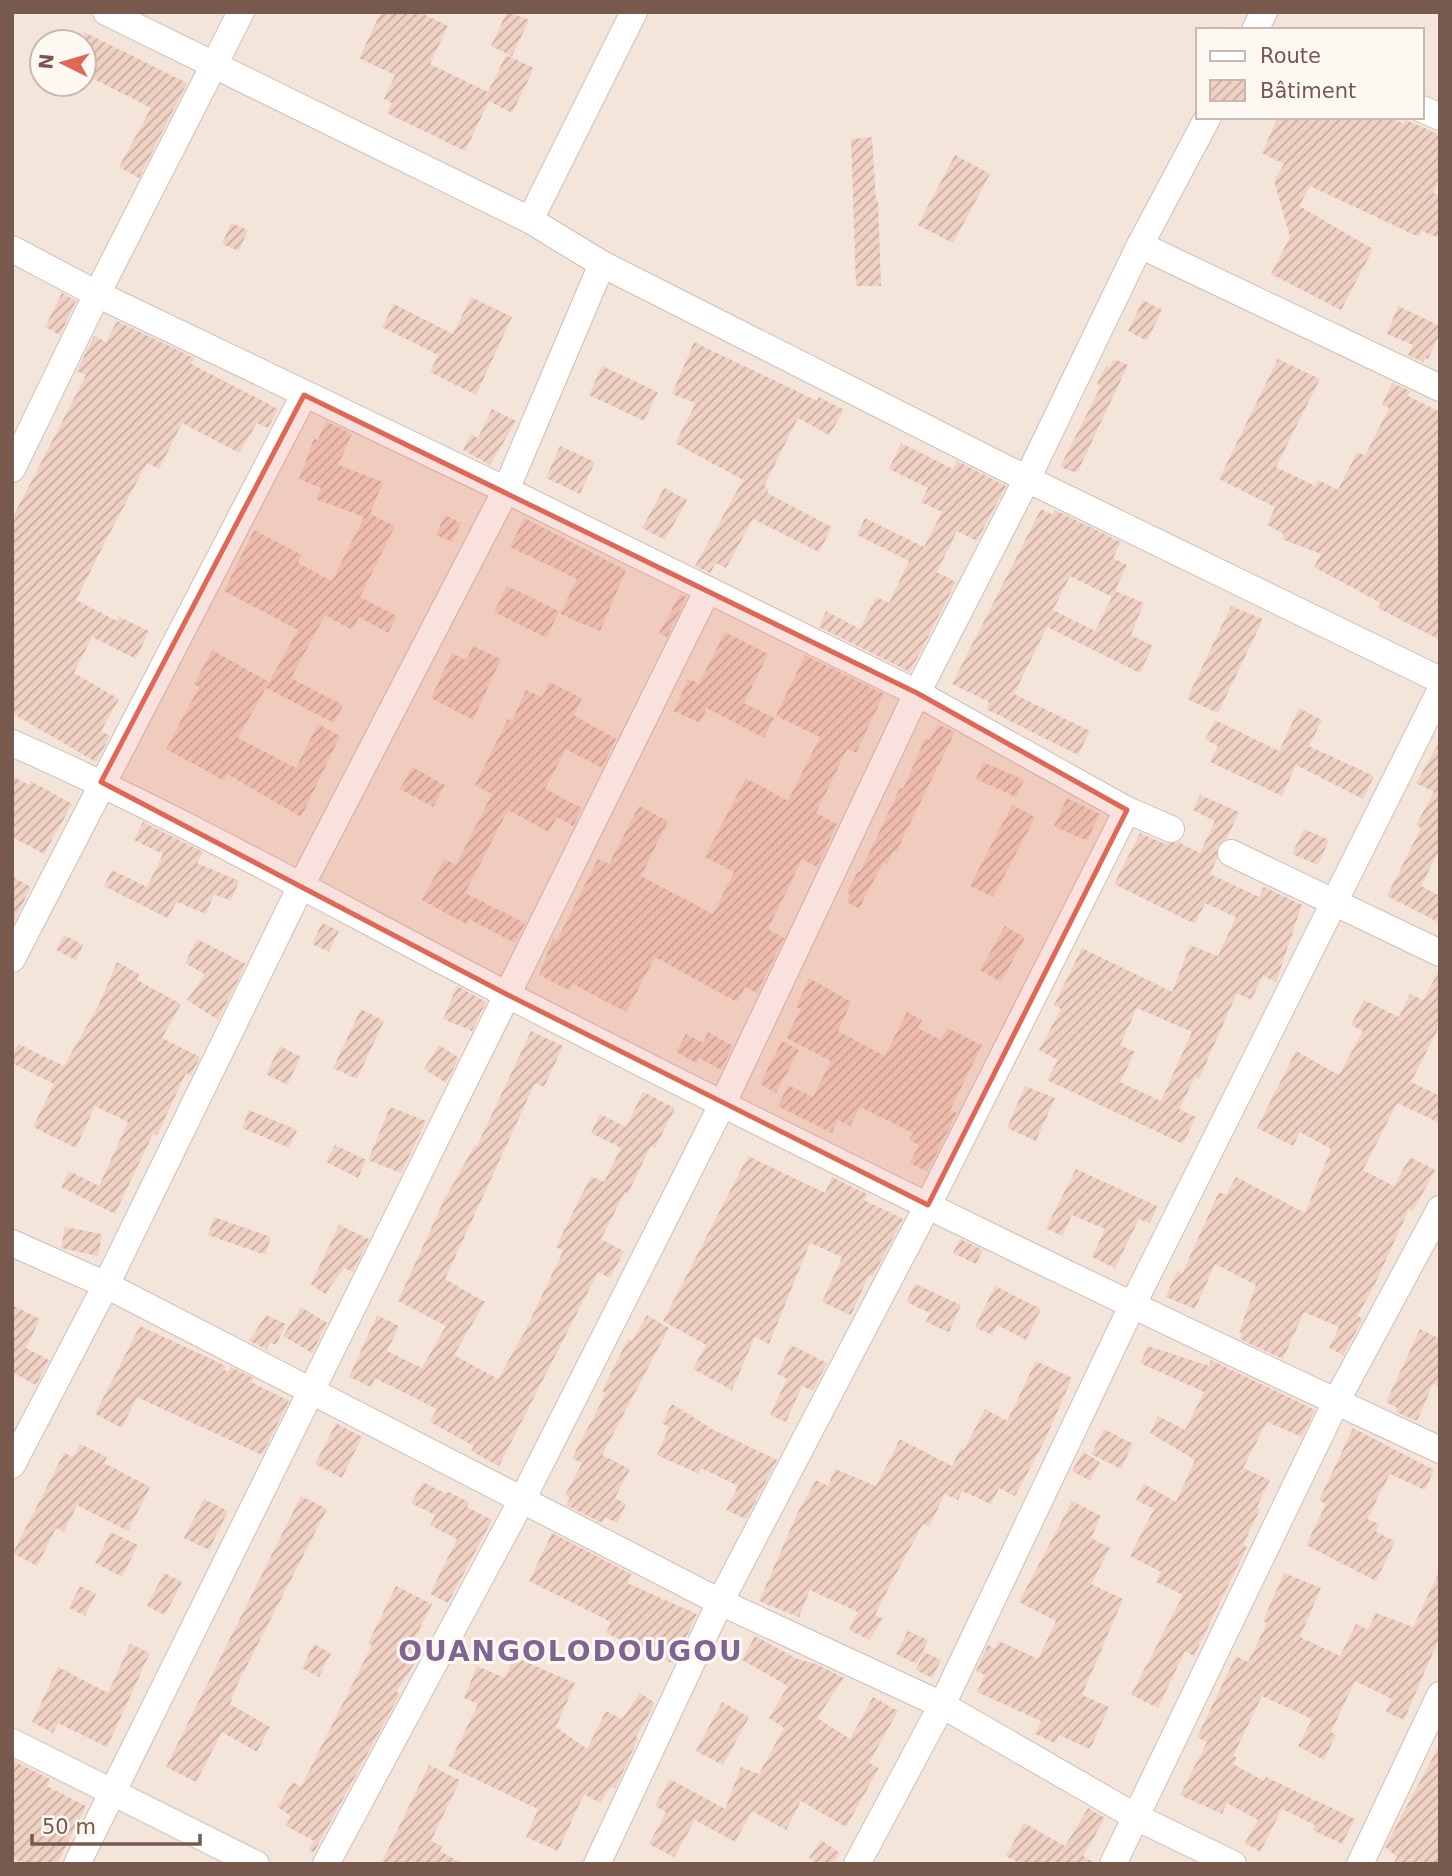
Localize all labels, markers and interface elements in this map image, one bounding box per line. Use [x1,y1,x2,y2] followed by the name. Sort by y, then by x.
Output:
[28,28,98,98] north arrow
[1196,28,1424,119] legend
[1260,44,1321,68] text: Route
[34,53,58,70] text: N
[1260,79,1356,103] text: Bâtiment
[398,1635,744,1668] district label: OUANGOLODOUGOU
[32,1802,200,1846] scale bar
[42,1815,96,1839] text: 50 m

